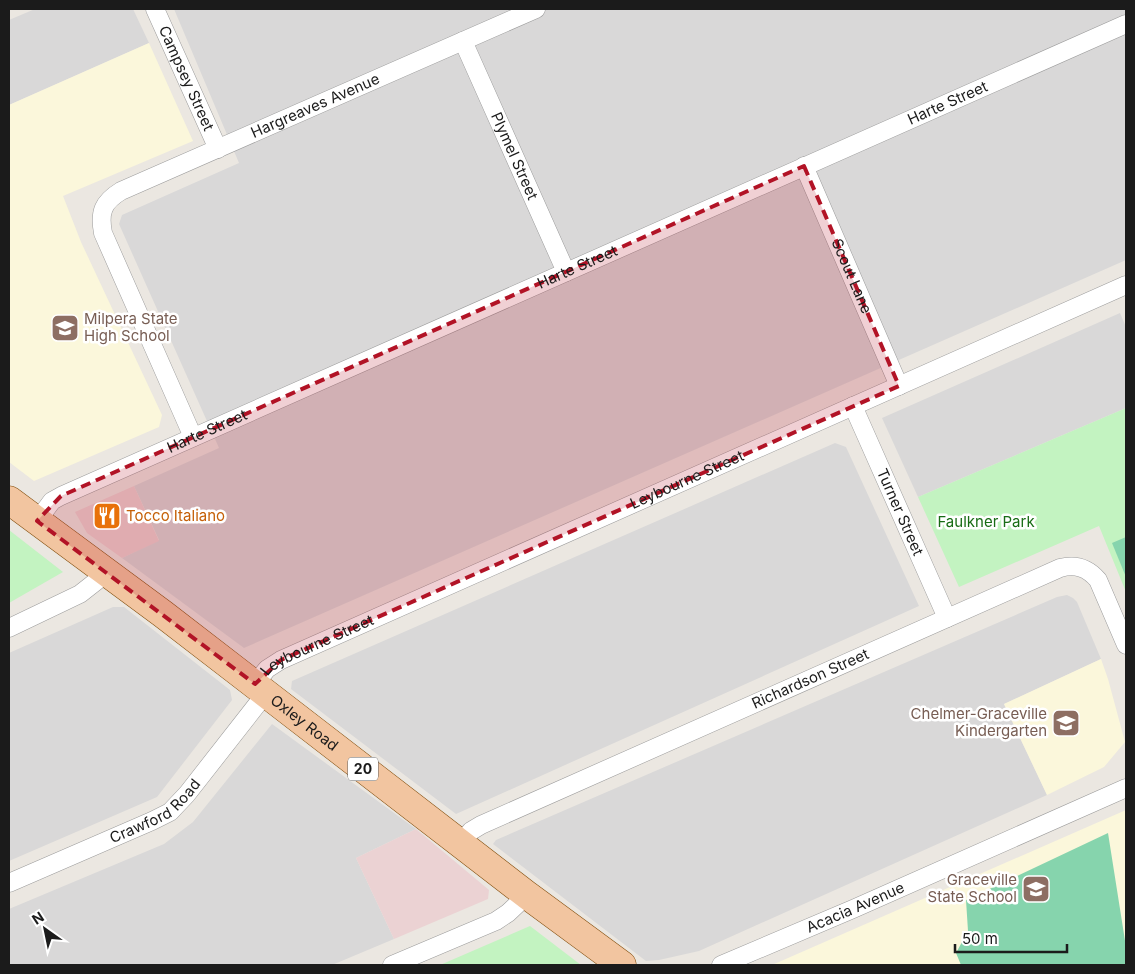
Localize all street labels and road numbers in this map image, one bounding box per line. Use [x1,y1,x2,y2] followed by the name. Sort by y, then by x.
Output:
[155,23,219,134] street label: Campsey Street
[248,69,382,142] street label: Hargreaves Avenue
[904,77,990,129] street label: Harte Street
[487,109,543,203] street label: Plymel Street
[827,236,877,316] street label: Scout Lane
[534,241,620,293] street label: Harte Street
[164,405,250,457] street label: Harte Street
[627,446,747,513] street label: Leybourne Street
[873,465,928,558] street label: Turner Street
[256,610,377,679] street label: Leybourne Street
[749,644,872,713] street label: Richardson Street
[267,690,342,755] street label: Oxley Road
[348,758,378,781] road number: 20
[107,775,204,847] street label: Crawford Road
[803,878,907,937] street label: Acacia Avenue

